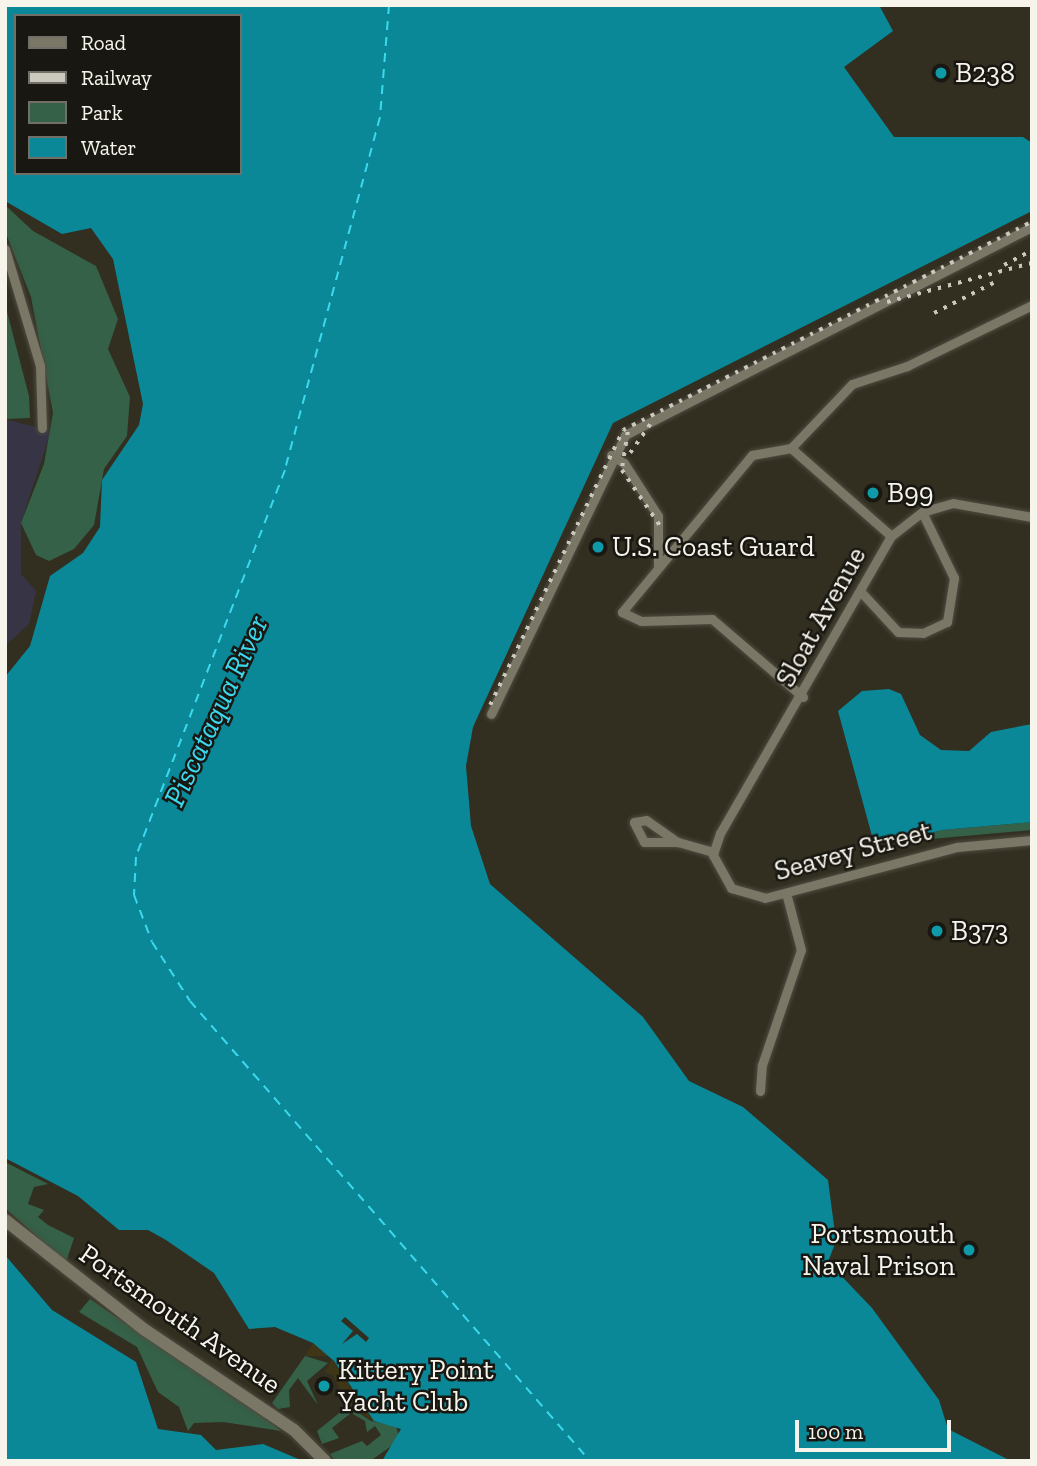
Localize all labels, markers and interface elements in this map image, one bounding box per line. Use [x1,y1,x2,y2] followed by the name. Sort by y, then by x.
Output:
[14,14,242,175] legend
[81,30,126,55] text: Road
[955,56,1015,90] place label: B238
[81,65,152,90] text: Railway
[933,65,949,81] marker: B238
[81,100,123,125] text: Park
[81,135,136,160] text: Water
[887,476,934,510] place label: B99
[865,485,881,501] marker: B99
[612,530,815,564] place label: U.S. Coast Guard
[590,539,606,555] marker: U.S. Coast Guard
[769,541,873,693] street label: Sloat Avenue
[156,610,276,812] water label: Piscataqua River
[770,814,936,888] street label: Seavey Street
[951,914,1008,948] place label: B373
[929,923,945,939] marker: B373
[802,1217,955,1283] place label: Portsmouth Naval Prison
[72,1237,288,1401] street label: Portsmouth Avenue
[961,1242,977,1258] marker: Portsmouth Naval Prison
[338,1353,494,1419] place label: Kittery Point Yacht Club
[316,1378,332,1394] marker: Kittery Point Yacht Club
[799,1406,955,1450] scale bar
[808,1419,863,1444] text: 100 m

